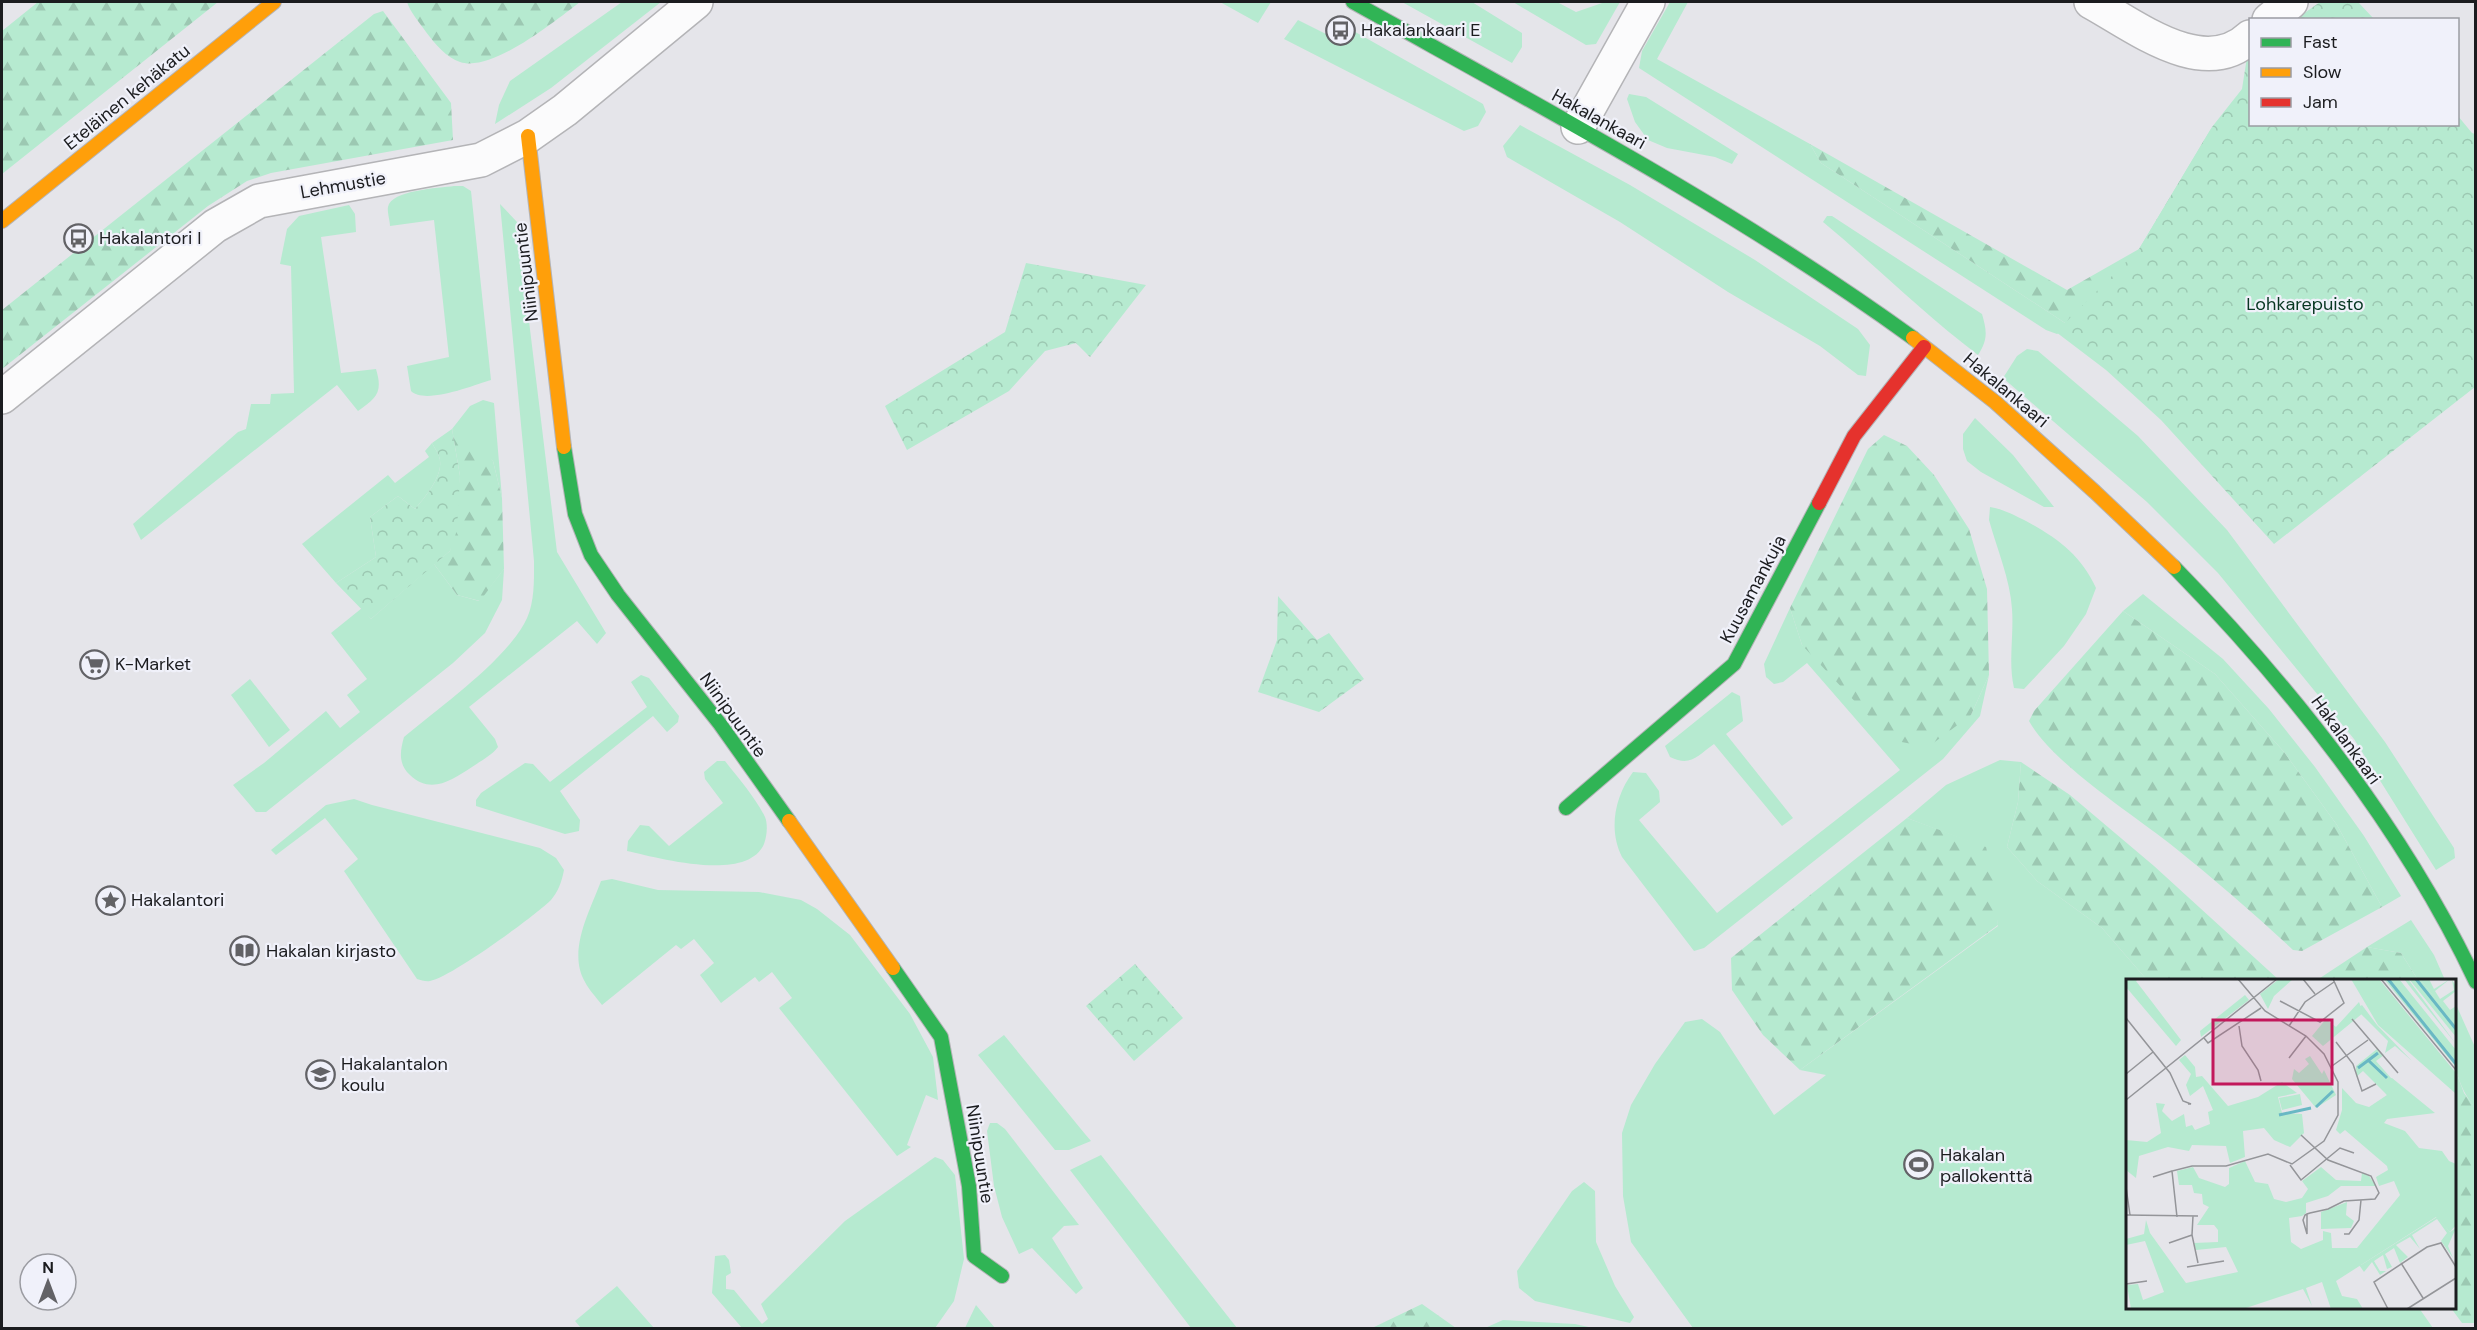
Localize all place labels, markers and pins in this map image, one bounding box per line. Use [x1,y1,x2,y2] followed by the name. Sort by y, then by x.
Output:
[1324,14,1356,46] bus stop icon: Hakalankaari E
[1361,18,1481,42] place label: Hakalankaari E
[62,222,94,254] bus stop icon: Hakalantori I
[99,226,201,250] place label: Hakalantori I
[78,648,110,680] supermarket icon: K-Market
[115,652,191,676] place label: K-Market
[94,884,126,916] place icon: Hakalantori
[131,888,224,912] place label: Hakalantori
[229,935,261,967] library icon: Hakalan kirjasto
[266,939,396,963] place label: Hakalan kirjasto
[341,1052,448,1097] place label: Hakalantalon koulu
[304,1058,336,1090] school or university icon: Hakalantalon koulu
[1940,1143,2033,1188] place label: Hakalan pallokenttä
[1903,1149,1935,1181] sports icon: Hakalan pallokenttä

